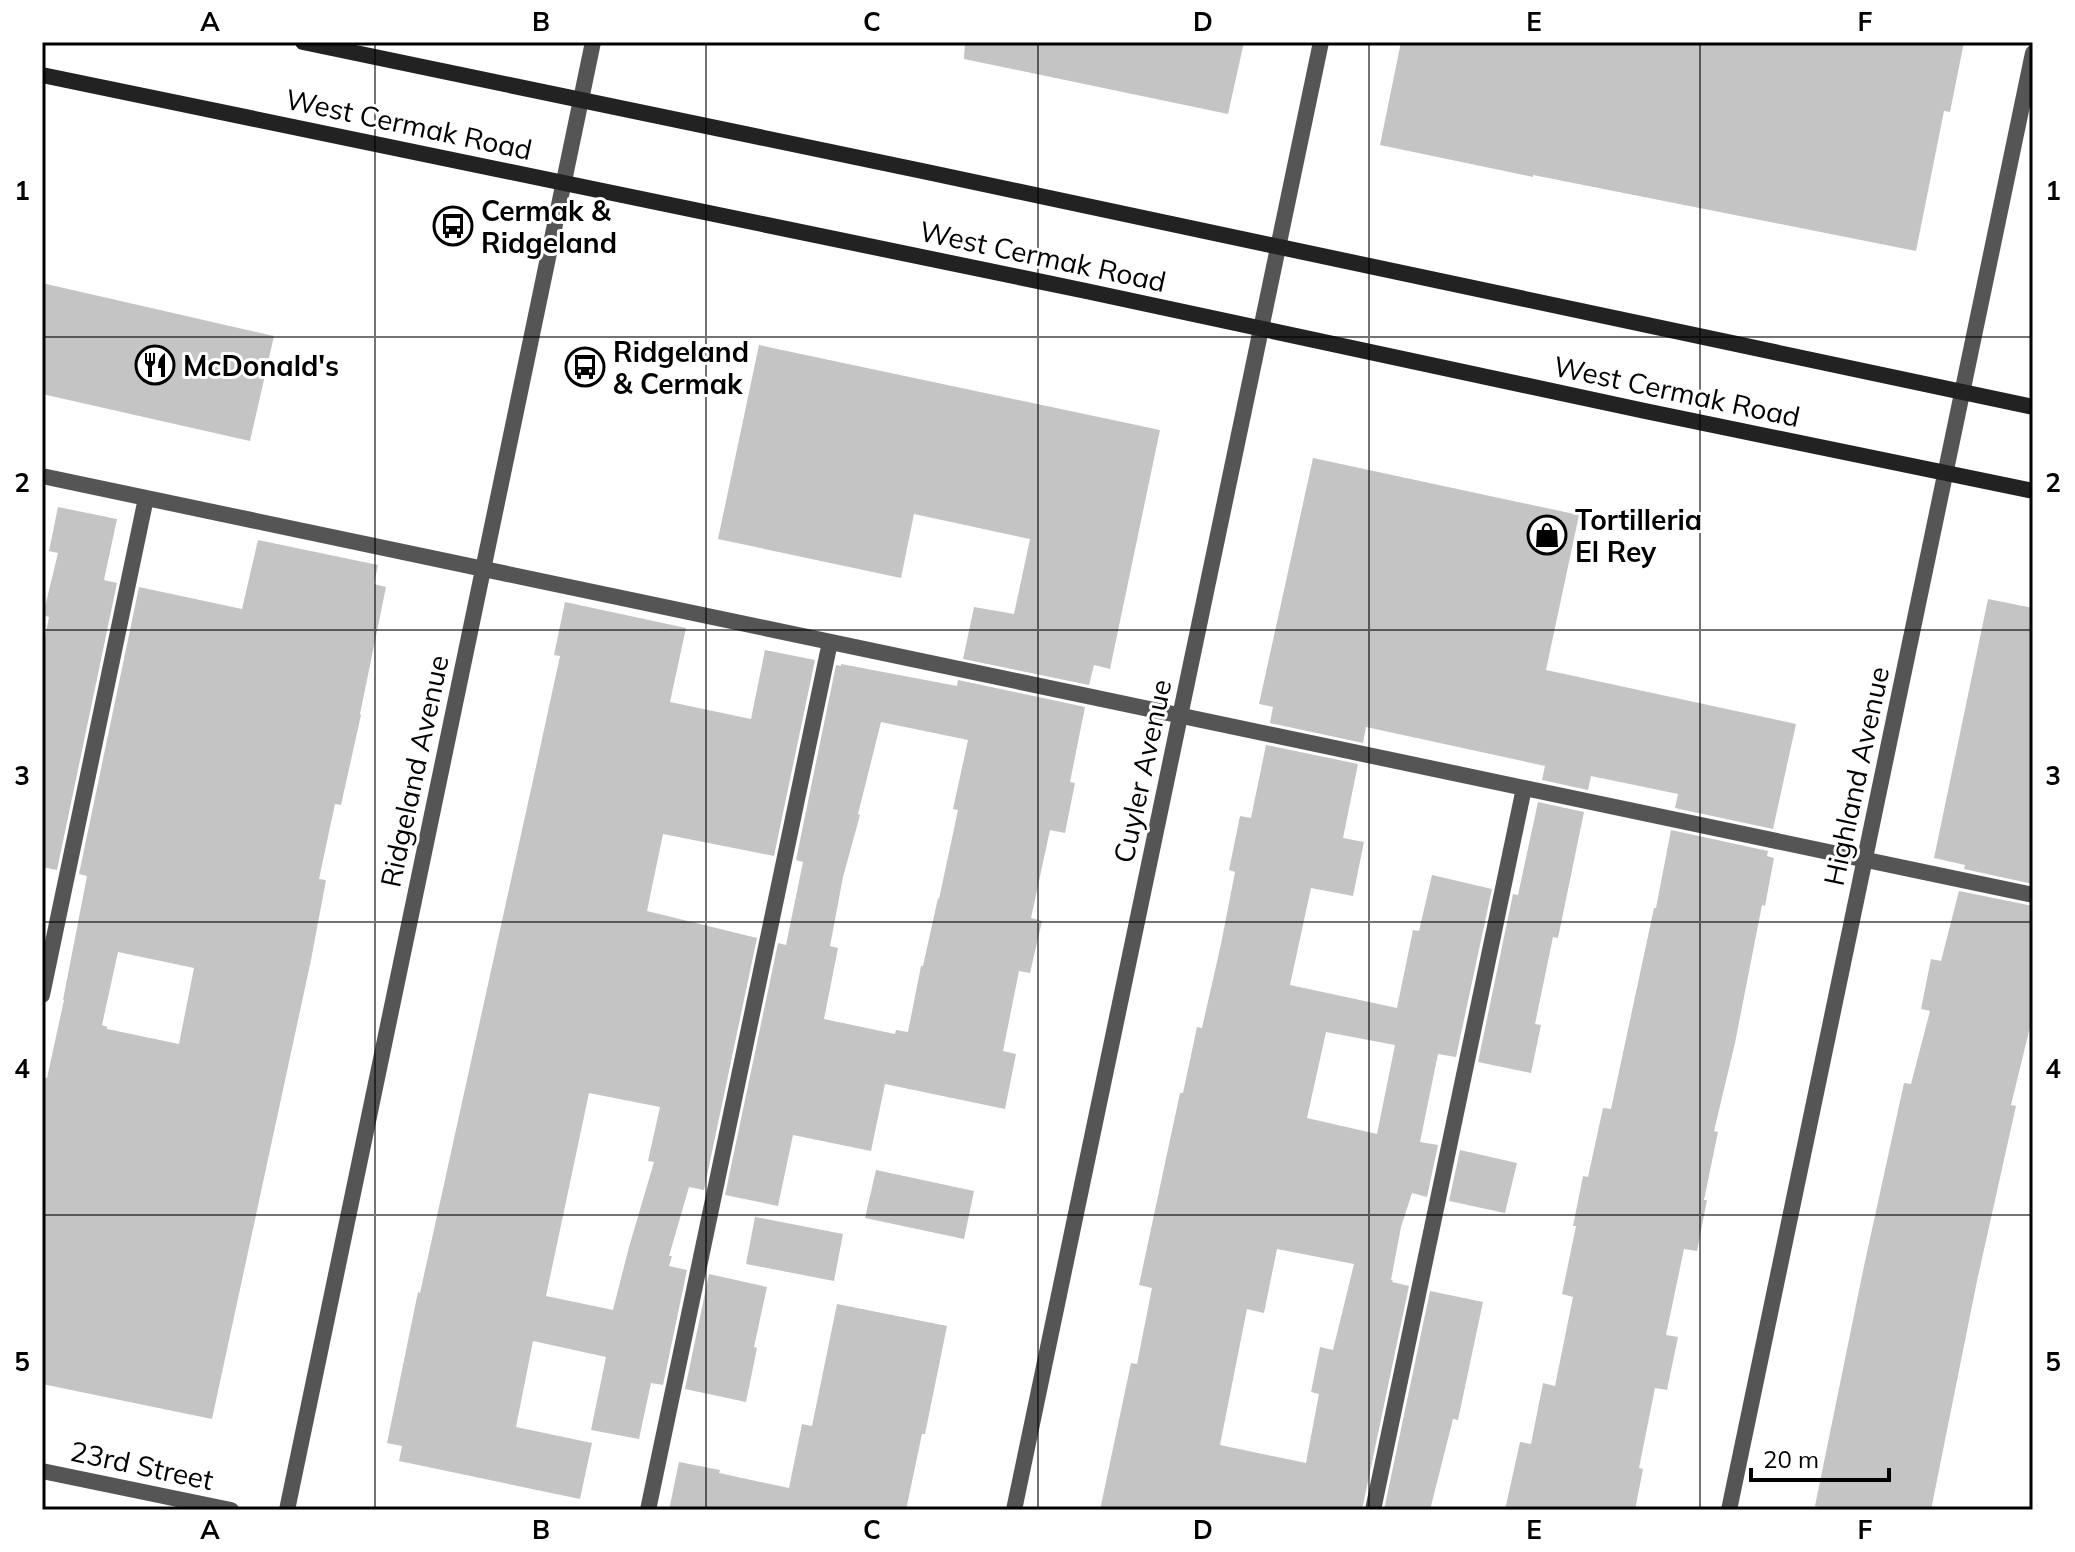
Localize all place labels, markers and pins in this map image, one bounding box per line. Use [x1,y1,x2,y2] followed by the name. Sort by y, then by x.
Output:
[481,193,617,260] place label: Cermak & Ridgeland
[432,205,474,247] bus stop icon: Cermak & Ridgeland
[613,334,749,401] place label: Ridgeland & Cermak
[134,344,176,386] restaurant icon: McDonald's
[564,346,606,388] bus stop icon: Ridgeland & Cermak
[183,348,339,383] place label: McDonald's
[1575,502,1702,569] place label: Tortilleria El Rey
[1526,514,1568,556] shop icon: Tortilleria El Rey

